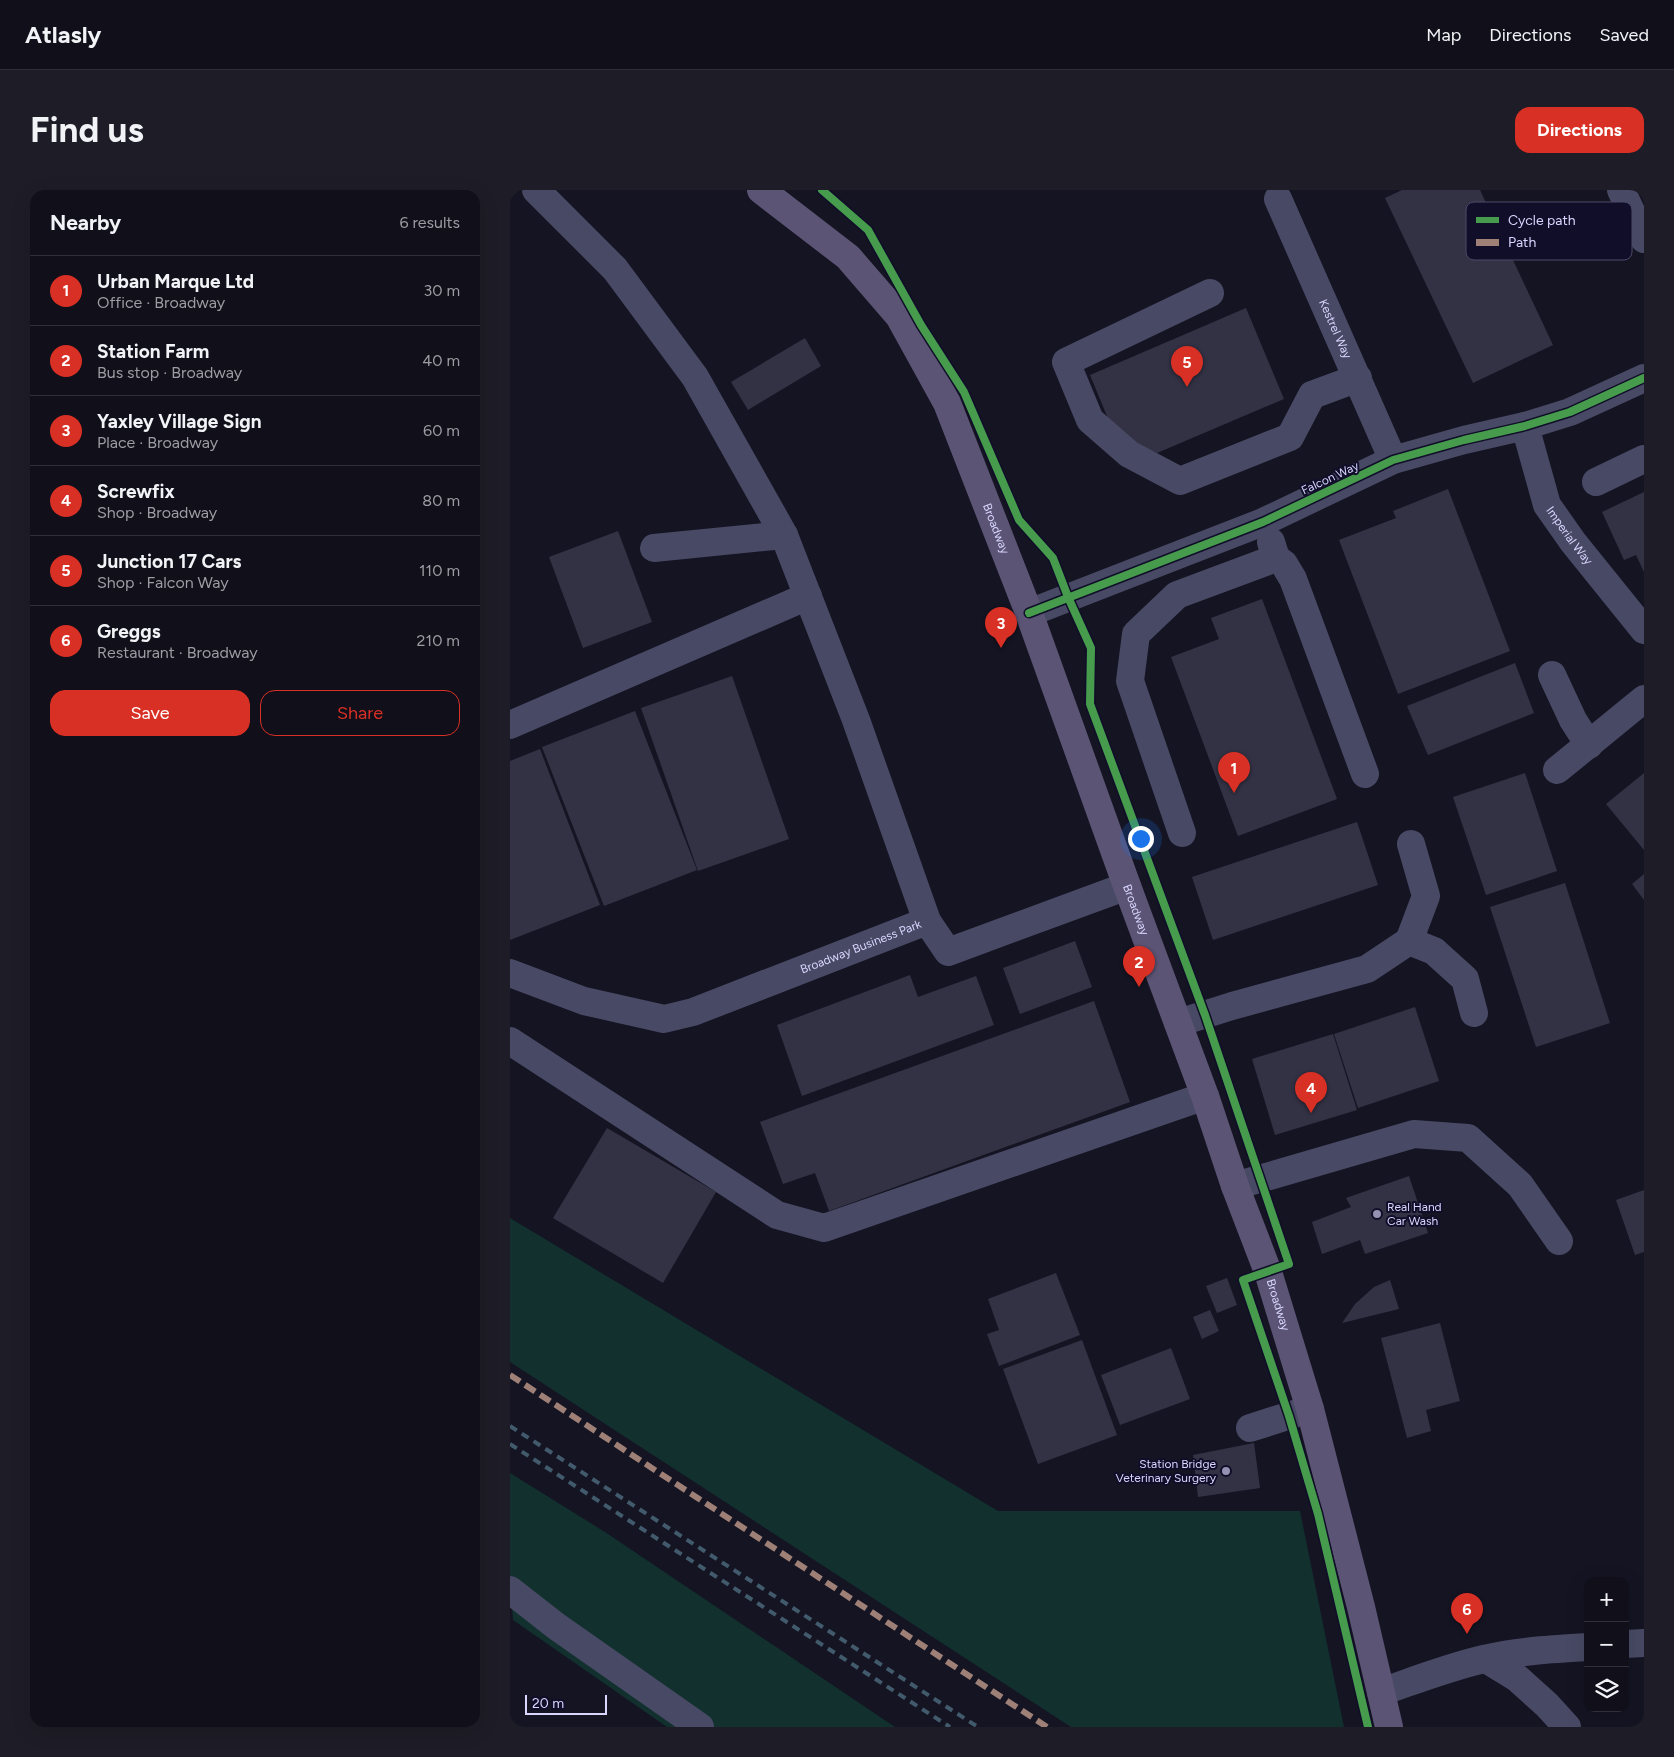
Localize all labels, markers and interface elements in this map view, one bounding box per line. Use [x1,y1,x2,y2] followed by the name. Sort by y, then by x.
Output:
[25,20,101,49] text: Atlasly
[1426,24,1461,46] text: Map
[1489,24,1571,46] text: Directions
[1599,24,1649,46] text: Saved
[1515,107,1644,153] button: Directions
[30,109,144,151] text: Find us
[1466,202,1632,260] legend
[50,210,121,235] text: Nearby
[1508,212,1576,229] text: Cycle path
[399,213,460,232] text: 6 results
[1508,234,1536,251] text: Path
[97,270,254,293] text: Urban Marque Ltd
[63,281,69,300] text: 1
[423,281,460,300] text: 30 m
[97,293,225,312] text: Office · Broadway
[1316,297,1355,361] street label: Kestrel Way
[97,340,209,363] text: Station Farm
[1171,346,1203,387] pin: 5
[61,351,71,370] text: 2
[422,351,460,370] text: 40 m
[97,363,242,382] text: Bus stop · Broadway
[97,410,262,433] text: Yaxley Village Sign
[62,421,70,440] text: 3
[423,421,460,440] text: 60 m
[97,433,218,452] text: Place · Broadway
[1299,458,1362,497] street label: Falcon Way
[97,480,175,503] text: Screwfix
[61,491,71,510] text: 4
[422,491,460,510] text: 80 m
[980,501,1012,557] street label: Broadway
[97,503,217,522] text: Shop · Broadway
[1543,504,1596,568] street label: Imperial Way
[97,550,241,573] text: Junction 17 Cars
[61,561,71,580] text: 5
[419,561,460,580] text: 110 m
[97,573,229,592] text: Shop · Falcon Way
[985,607,1017,648] pin: 3
[97,620,161,643] text: Greggs
[61,631,71,650] text: 6
[417,631,460,650] text: 210 m
[97,643,258,662] text: Restaurant · Broadway
[50,690,250,736] button: Save
[260,690,460,736] button: Share
[1218,752,1250,793] pin: 1
[1128,826,1154,852] your location
[1120,882,1152,938] street label: Broadway
[798,917,924,977] street label: Broadway Business Park
[1123,946,1155,987] pin: 2
[1295,1072,1327,1113] pin: 4
[1387,1200,1442,1228] place label: Real Hand Car Wash
[1371,1208,1383,1220] marker: Real Hand Car Wash
[1264,1277,1293,1333] street label: Broadway
[1115,1457,1217,1485] place label: Station Bridge Veterinary Surgery
[1220,1465,1232,1477] marker: Station Bridge Veterinary Surgery
[1584,1577,1629,1712] map controls
[1584,1577,1629,1622] button: +
[1451,1593,1483,1634] pin: 6
[1584,1622,1629,1667] button: −
[1584,1667,1629,1712] button: layers
[525,1692,608,1715] scale bar
[532,1695,564,1712] text: 20 m

